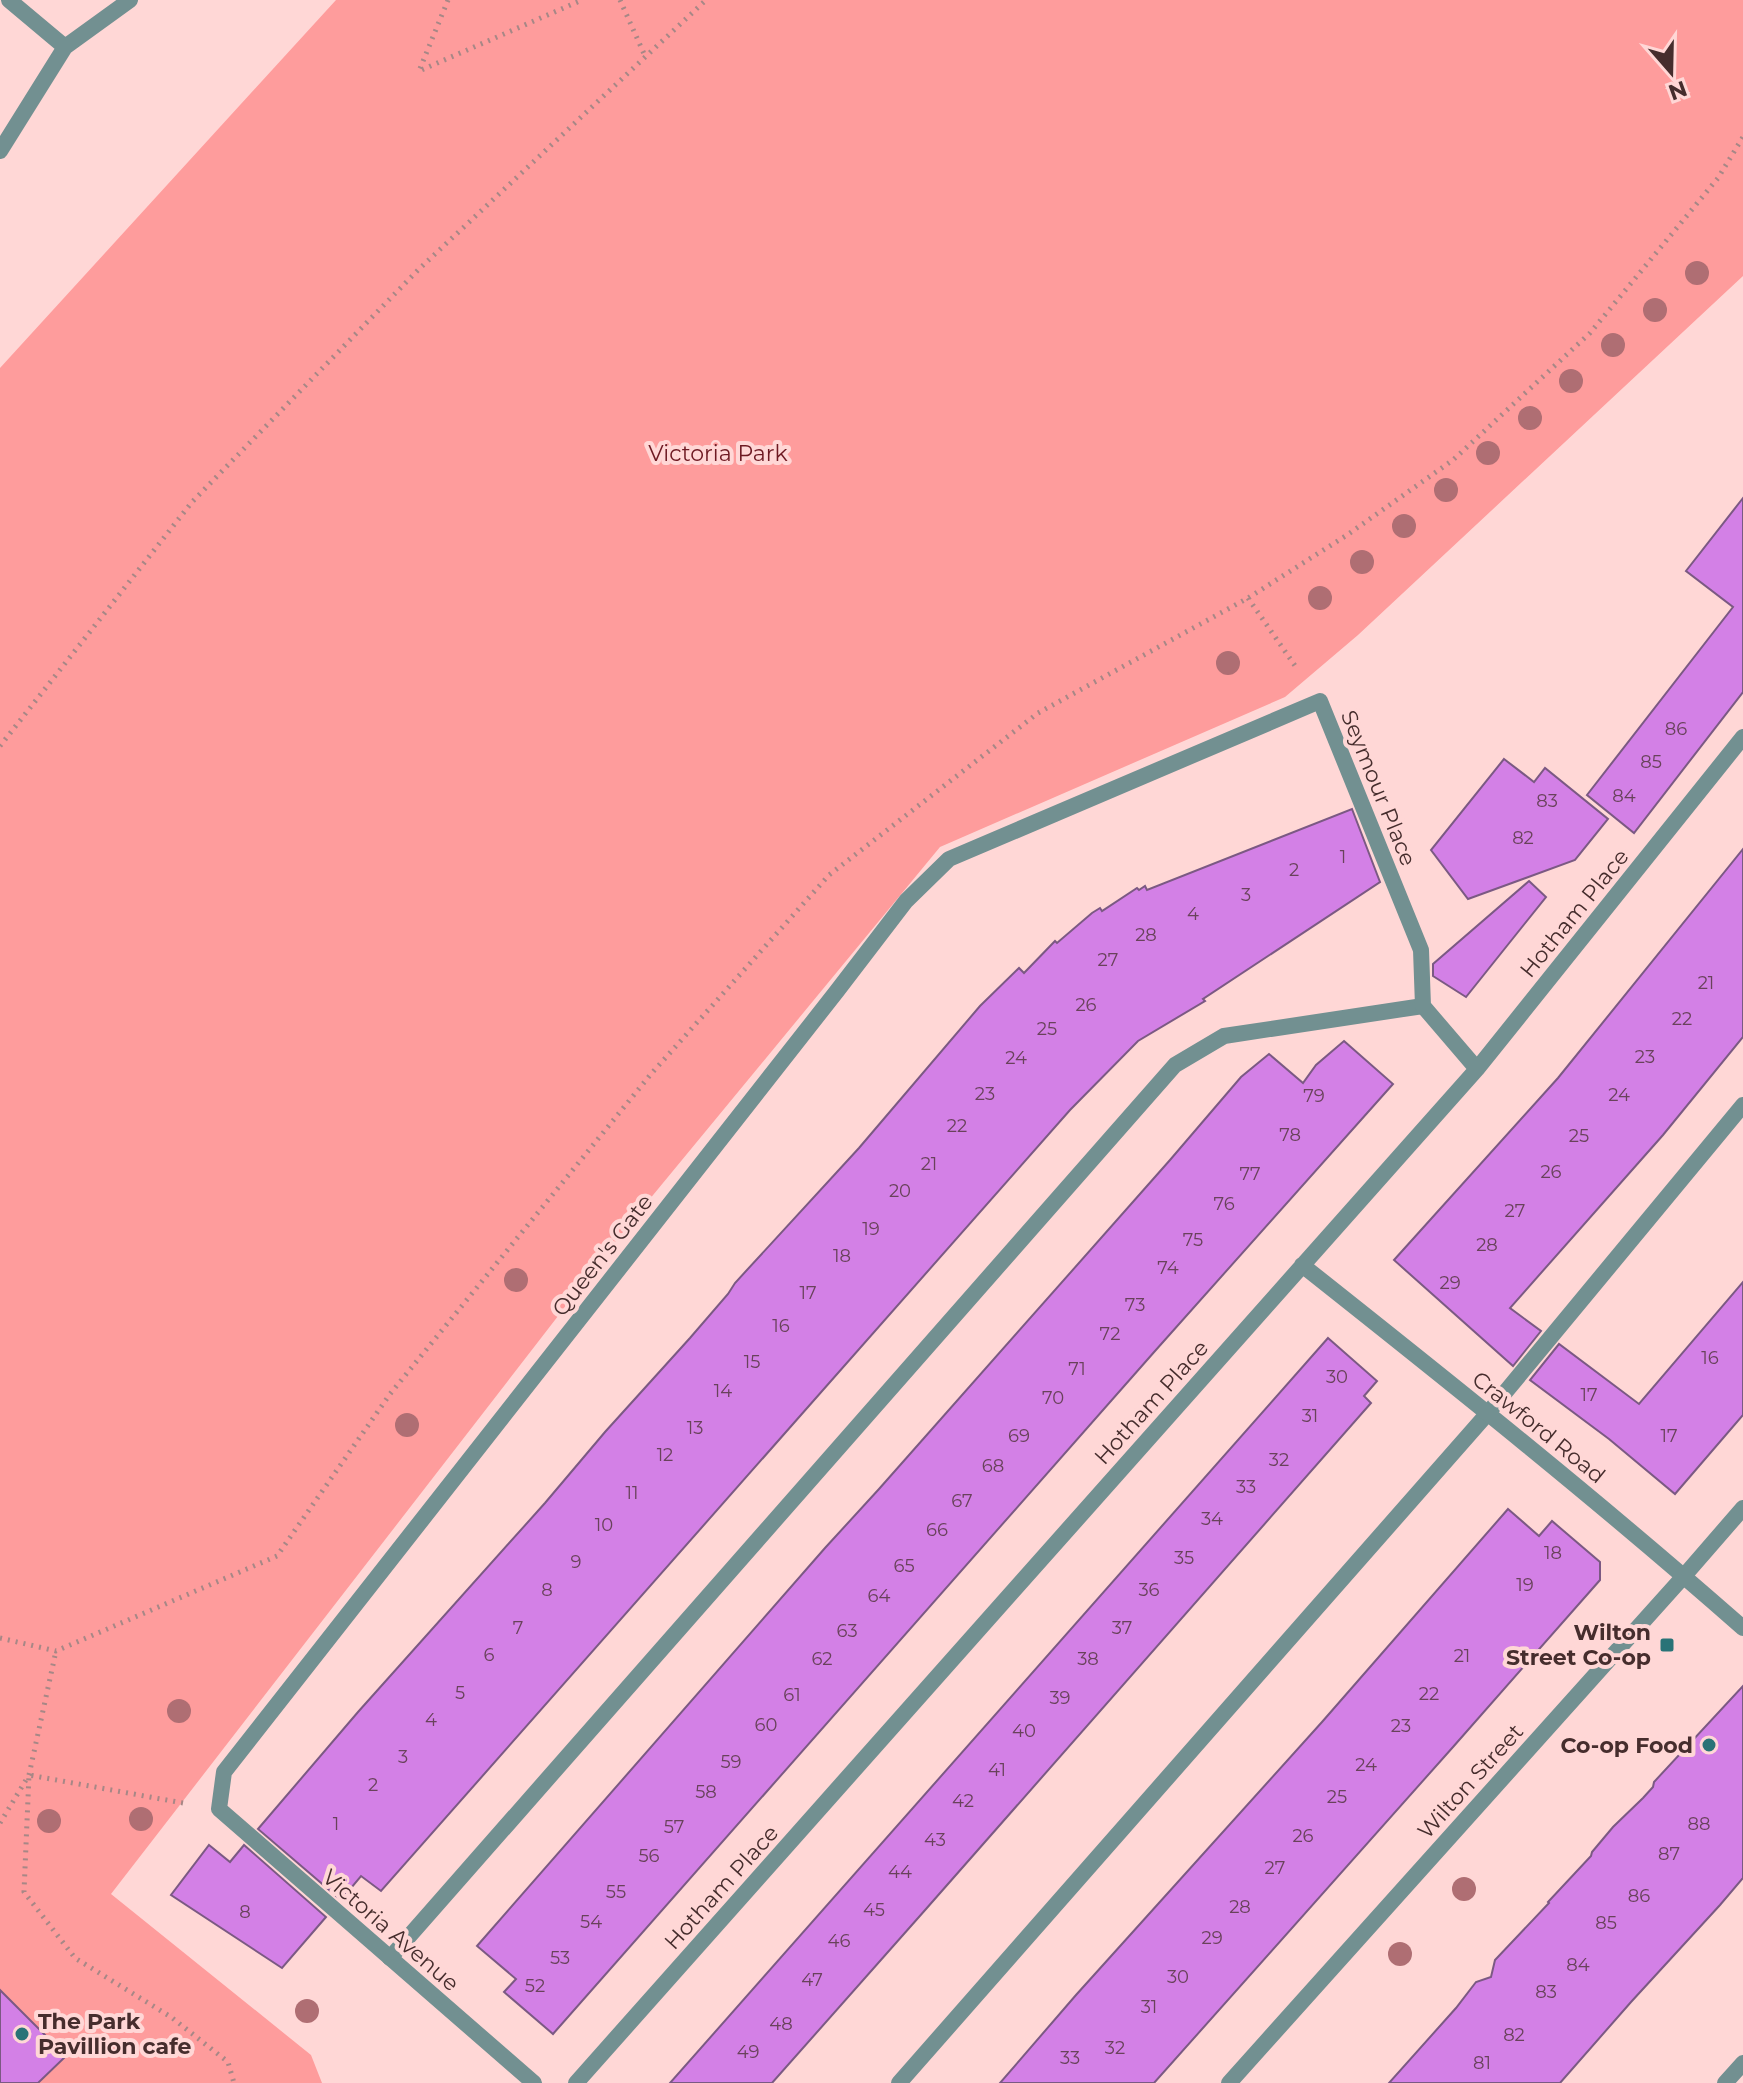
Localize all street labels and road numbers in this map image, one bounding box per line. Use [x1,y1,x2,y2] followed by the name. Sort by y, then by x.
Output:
[1335,707,1422,870] street label: Seymour Place
[1514,844,1635,983] street label: Hotham Place
[546,1189,658,1322] street label: Queen's Gate
[1089,1335,1214,1470] street label: Hotham Place
[1467,1365,1611,1489] street label: Crawford Road
[1412,1718,1529,1844] street label: Wilton Street
[659,1820,784,1955] street label: Hotham Place
[317,1864,464,1997] street label: Victoria Avenue

